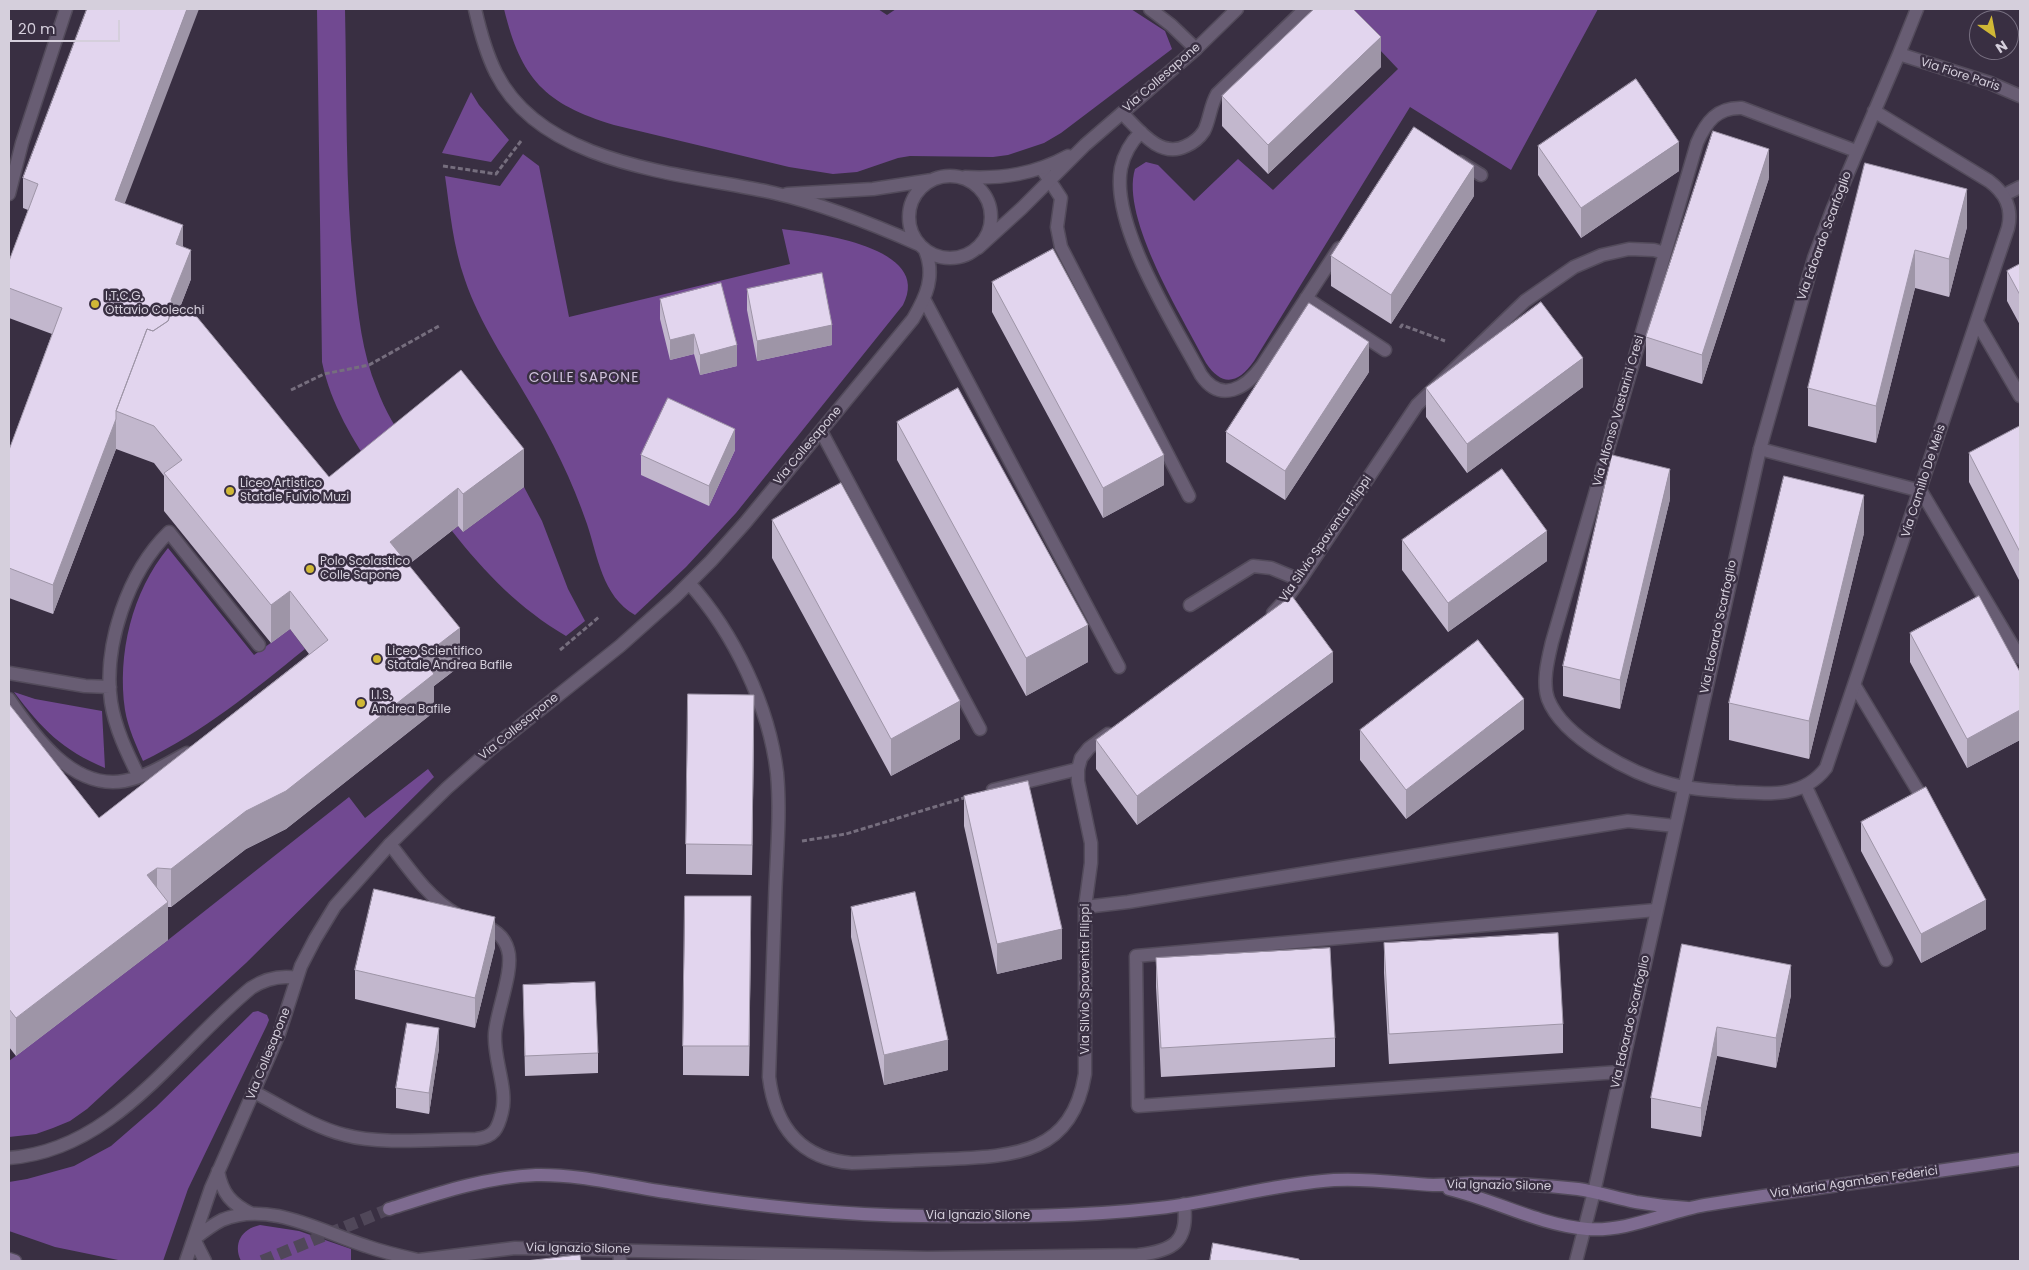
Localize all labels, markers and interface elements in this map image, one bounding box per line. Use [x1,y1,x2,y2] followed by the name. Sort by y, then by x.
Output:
[12,10,122,42] scale bar
[1969,10,2019,60] north arrow
[18,18,56,39] text: 20 m
[1992,35,2011,58] text: N
[1120,40,1204,116] street label: Via Collesapone
[1918,55,2002,95] street label: Via Fiore Paris
[1795,170,1855,302] street label: Via Edoardo Scarfoglio
[105,290,204,318] place label: I.T.C.G. Ottavio Colecchi
[89,298,101,310] marker: I.T.C.G. Ottavio Colecchi
[1591,334,1647,488] street label: Via Alfonso Vastarini Cresi
[527,370,641,386] district label: COLLE SAPONE
[771,404,845,488] street label: Via Collesapone
[1899,423,1949,539] street label: Via Camillo De Meis
[1277,473,1375,605] street label: Via Silvio Spaventa Filippi
[240,477,349,505] place label: Liceo Artistico Statale Fulvio Muzi
[224,485,236,497] marker: Liceo Artistico Statale Fulvio Muzi
[320,555,410,583] place label: Polo Scolastico Colle Sapone
[1698,559,1740,695] street label: Via Edoardo Scarfoglio
[304,563,316,575] marker: Polo Scolastico Colle Sapone
[387,645,512,673] place label: Liceo Scientifico Statale Andrea Bafile
[371,653,383,665] marker: Liceo Scientifico Statale Andrea Bafile
[371,689,451,717] place label: I.I.S. Andrea Bafile
[476,691,562,763] street label: Via Collesapone
[355,697,367,709] marker: I.I.S. Andrea Bafile
[1079,904,1093,1054] street label: Via Silvio Spaventa Filippi
[1609,954,1653,1090] street label: Via Edoardo Scarfoglio
[244,1006,294,1102] street label: Via Collesapone
[1769,1164,1939,1202] street label: Via Maria Agamben Federici
[1447,1178,1551,1194] street label: Via Ignazio Silone
[926,1209,1030,1223] street label: Via Ignazio Silone
[526,1241,630,1257] street label: Via Ignazio Silone

